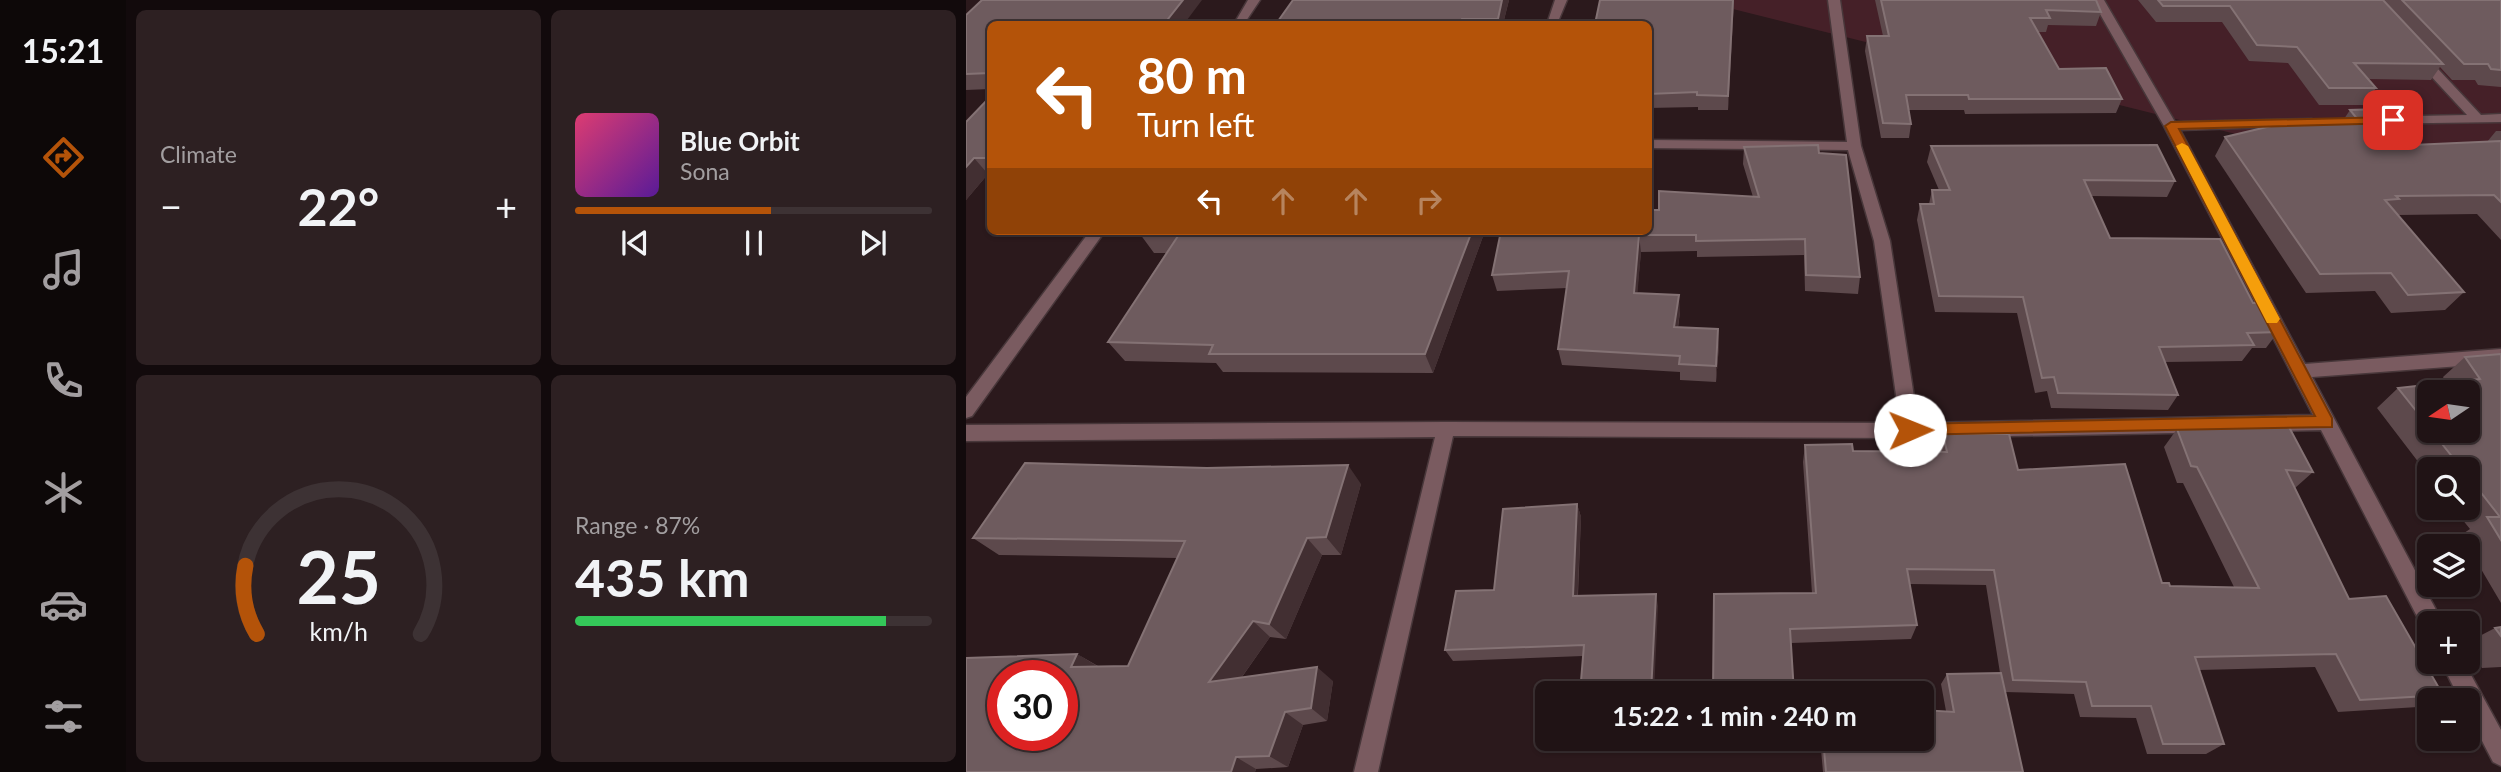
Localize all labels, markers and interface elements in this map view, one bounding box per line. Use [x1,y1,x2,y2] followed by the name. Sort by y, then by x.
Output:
[22,31,104,70] text: 15:21
[1137,46,1247,104] text: 80 m
[1022,49,1113,140] icon: left
[2363,90,2423,150] pin
[2374,101,2412,139] icon: arrive
[1137,105,1254,144] text: Turn left
[680,125,800,157] text: Blue Orbit
[39,133,88,182] icon: directions
[160,140,237,168] text: Climate
[680,157,730,185] text: Sona
[298,175,379,237] text: 22°
[1191,182,1229,220] icon: left
[1264,182,1302,220] icon: ahead
[1337,182,1375,220] icon: ahead
[1410,182,1448,220] icon: right
[160,183,182,229] text: −
[495,183,517,229] text: +
[616,224,654,262] icon: previous
[735,224,773,262] icon: pause
[854,224,892,262] icon: next
[39,245,88,294] icon: music
[39,356,88,405] icon: phone
[2417,380,2480,443] north arrow
[2417,380,2480,751] map controls
[1873,393,1947,467] position arrow
[2417,457,2480,520] button: search
[39,468,88,517] icon: climate
[575,511,700,539] text: Range · 87%
[296,533,381,621] text: 25
[2417,534,2480,597] button: layers
[575,546,749,608] text: 435 km
[39,580,88,629] icon: car
[2417,611,2480,674] button: +
[309,616,368,646] text: km/h
[987,660,1078,751] speed limit sign: 30
[2417,688,2480,751] button: −
[39,692,88,741] icon: filters
[1612,700,1857,732] text: 15:22 · 1 min · 240 m

